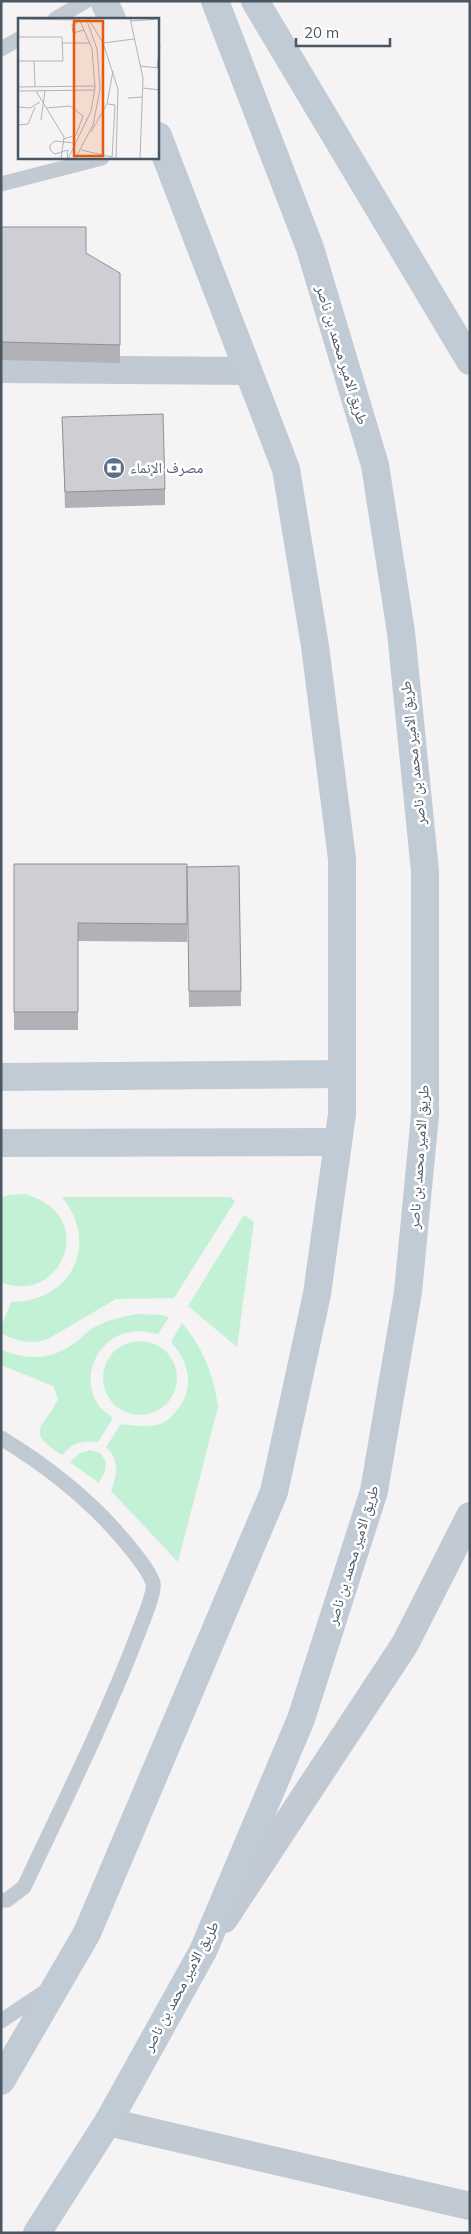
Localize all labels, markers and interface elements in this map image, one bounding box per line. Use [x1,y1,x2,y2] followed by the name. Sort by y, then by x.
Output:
[296,15,390,47] scale bar
[18,18,159,159] inset map
[304,23,339,42] text: 20 m
[311,282,373,427] street label: طريق الامير محمد بن ناصر
[102,456,126,480] bank icon: مصرف الإنماء
[130,458,203,477] place label: مصرف الإنماء
[395,680,431,827] street label: طريق الامير محمد بن ناصر
[404,1084,434,1231] street label: طريق الامير محمد بن ناصر
[322,1483,384,1628] street label: طريق الامير محمد بن ناصر
[138,1917,224,2056] street label: طريق الامير محمد بن ناصر

